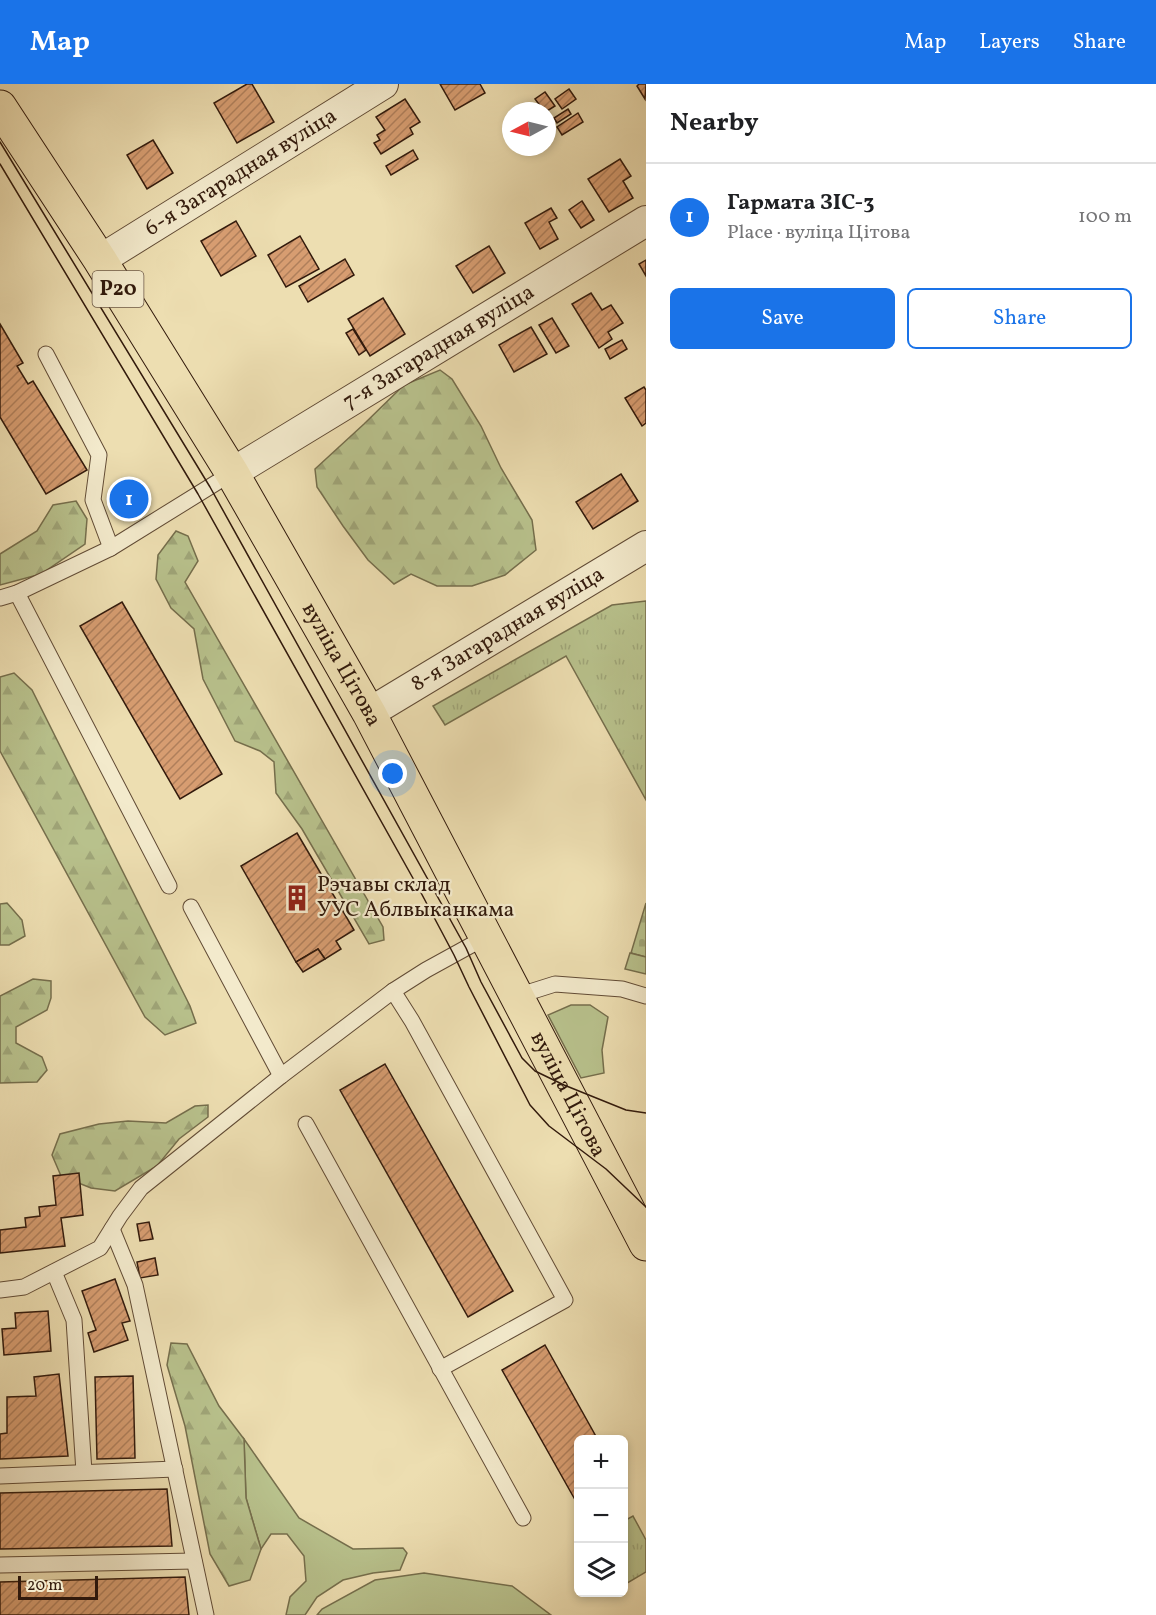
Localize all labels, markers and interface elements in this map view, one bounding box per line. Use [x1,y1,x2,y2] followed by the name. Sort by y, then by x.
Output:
[30,23,90,62] text: Map
[904,28,946,57] text: Map
[979,28,1040,57] text: Layers
[1073,28,1126,57] text: Share
[139,101,343,244] street label: 6-я Загарадная вуліца
[502,102,556,156] north arrow
[670,105,759,141] text: Nearby
[727,188,875,219] text: Гармата ЗІС-3
[685,203,694,231] text: 1
[1078,203,1132,231] text: 100 m
[727,219,910,247] text: Place · вуліца Цітова
[92,271,144,307] road number: Р20
[337,277,541,417] street label: 7-я Загарадная вуліца
[670,288,895,349] button: Save
[907,288,1132,349] button: Share
[110,476,148,522] pin: 1
[405,559,610,700] street label: 8-я Загарадная вуліца
[294,597,389,732] street label: вуліца Цітова
[378,759,407,788] your location
[317,870,515,926] place label: Рэчавы склад УУС Аблвыканкама
[282,883,312,913] building icon: Рэчавы склад УУС Аблвыканкама
[522,1026,614,1163] street label: вуліца Цітова
[574,1435,628,1597] map controls
[574,1435,628,1489] button: +
[574,1489,628,1543] button: −
[574,1543,628,1597] button: layers
[18,1573,98,1600] scale bar
[27,1575,62,1597] text: 20 m

